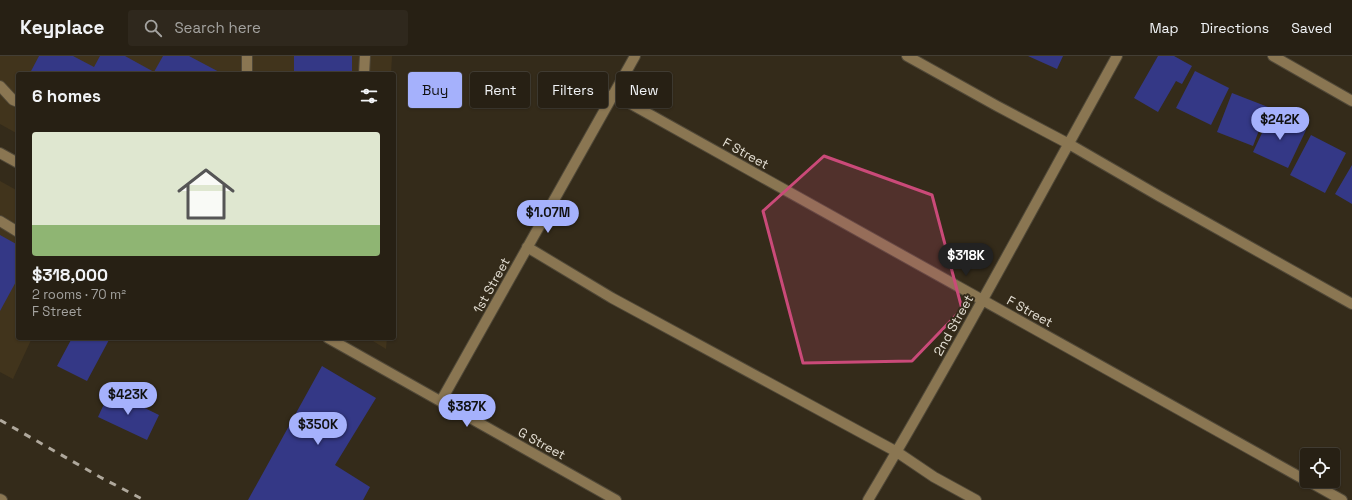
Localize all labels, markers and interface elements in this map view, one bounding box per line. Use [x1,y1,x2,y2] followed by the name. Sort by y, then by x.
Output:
[128,10,408,46] search box
[20,15,104,40] text: Keyplace
[142,17,164,39] icon: search
[174,18,261,37] text: Search here
[1149,19,1179,37] text: Map
[1201,19,1269,37] text: Directions
[1291,19,1332,37] text: Saved
[408,72,462,108] chip: Buy
[470,72,530,108] chip: Rent
[538,72,608,108] chip: Filters
[616,72,672,108] chip: New
[32,85,101,107] text: 6 homes
[358,85,380,107] icon: filters
[1252,107,1308,141] pin: $242K
[1260,111,1300,128] text: $242K
[720,134,772,173] street label: F Street
[170,158,242,230] icon: home
[515,200,581,234] pin: $1.07M
[526,204,570,221] text: $1.07M
[938,243,994,277] pin: $318K
[947,247,985,264] text: $318K
[469,254,514,316] street label: 1st Street
[32,264,108,286] text: $318,000
[32,286,126,303] text: 2 rooms · 70 m²
[930,292,977,359] street label: 2nd Street
[1004,292,1056,331] street label: F Street
[32,303,82,320] text: F Street
[100,382,156,416] pin: $423K
[108,386,148,403] text: $423K
[439,394,495,428] pin: $387K
[448,398,486,415] text: $387K
[290,412,346,446] pin: $350K
[298,416,338,433] text: $350K
[515,423,568,463] street label: G Street
[1300,448,1340,488] map controls
[1300,448,1340,488] button: locate

